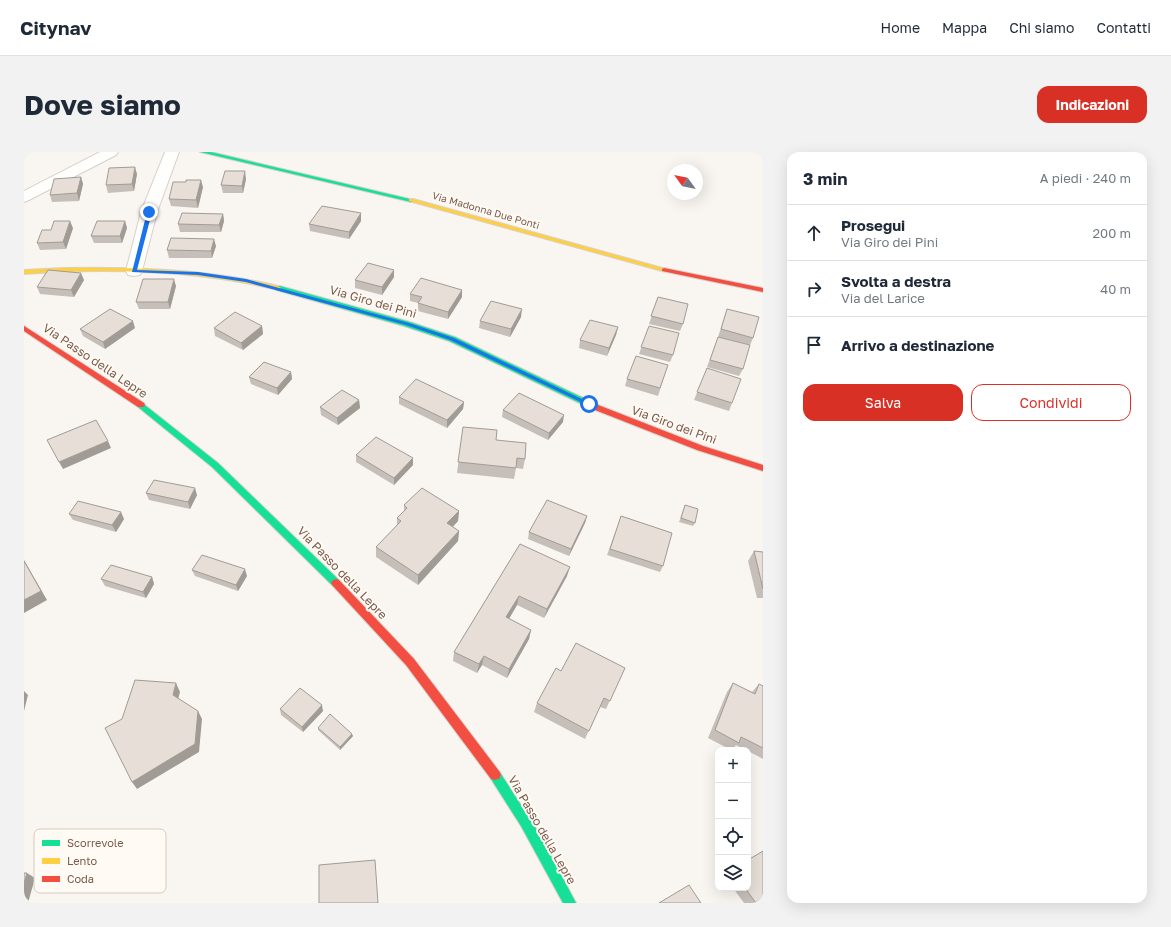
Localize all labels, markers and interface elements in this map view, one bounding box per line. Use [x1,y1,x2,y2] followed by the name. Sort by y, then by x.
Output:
[20,16,92,39] text: Citynav
[881,19,920,36] text: Home
[942,19,987,36] text: Mappa
[1009,19,1074,36] text: Chi siamo
[1096,19,1151,36] text: Contatti
[1037,86,1147,123] button: Indicazioni
[24,88,181,121] text: Dove siamo
[667,164,703,200] north arrow
[803,168,847,189] text: 3 min
[1040,170,1131,186] text: A piedi · 240 m
[431,189,541,231] street label: Via Madonna Due Ponti
[140,203,158,221] route end
[841,216,905,234] text: Prosegui
[803,222,825,244] icon: ahead
[1093,225,1131,241] text: 200 m
[841,234,938,250] text: Via Giro dei Pini
[841,272,951,290] text: Svolta a destra
[803,278,825,300] icon: right
[1100,281,1131,297] text: 40 m
[328,282,418,321] street label: Via Giro dei Pini
[841,290,925,306] text: Via del Larice
[40,320,150,401] street label: Via Passo della Lepre
[803,334,825,356] icon: arrive
[841,336,994,354] text: Arrivo a destinazione
[803,384,963,421] button: Salva
[971,384,1131,421] button: Condividi
[580,395,598,413] route start
[629,402,719,447] street label: Via Giro dei Pini
[294,523,390,622] street label: Via Passo della Lepre
[715,747,751,891] map controls
[715,747,751,783] button: +
[505,773,580,887] street label: Via Passo della Lepre
[715,783,751,819] button: −
[715,819,751,855] button: locate
[34,829,166,893] legend
[67,836,124,849] text: Scorrevole
[67,854,98,867] text: Lento
[715,855,751,891] button: layers
[67,872,94,885] text: Coda

